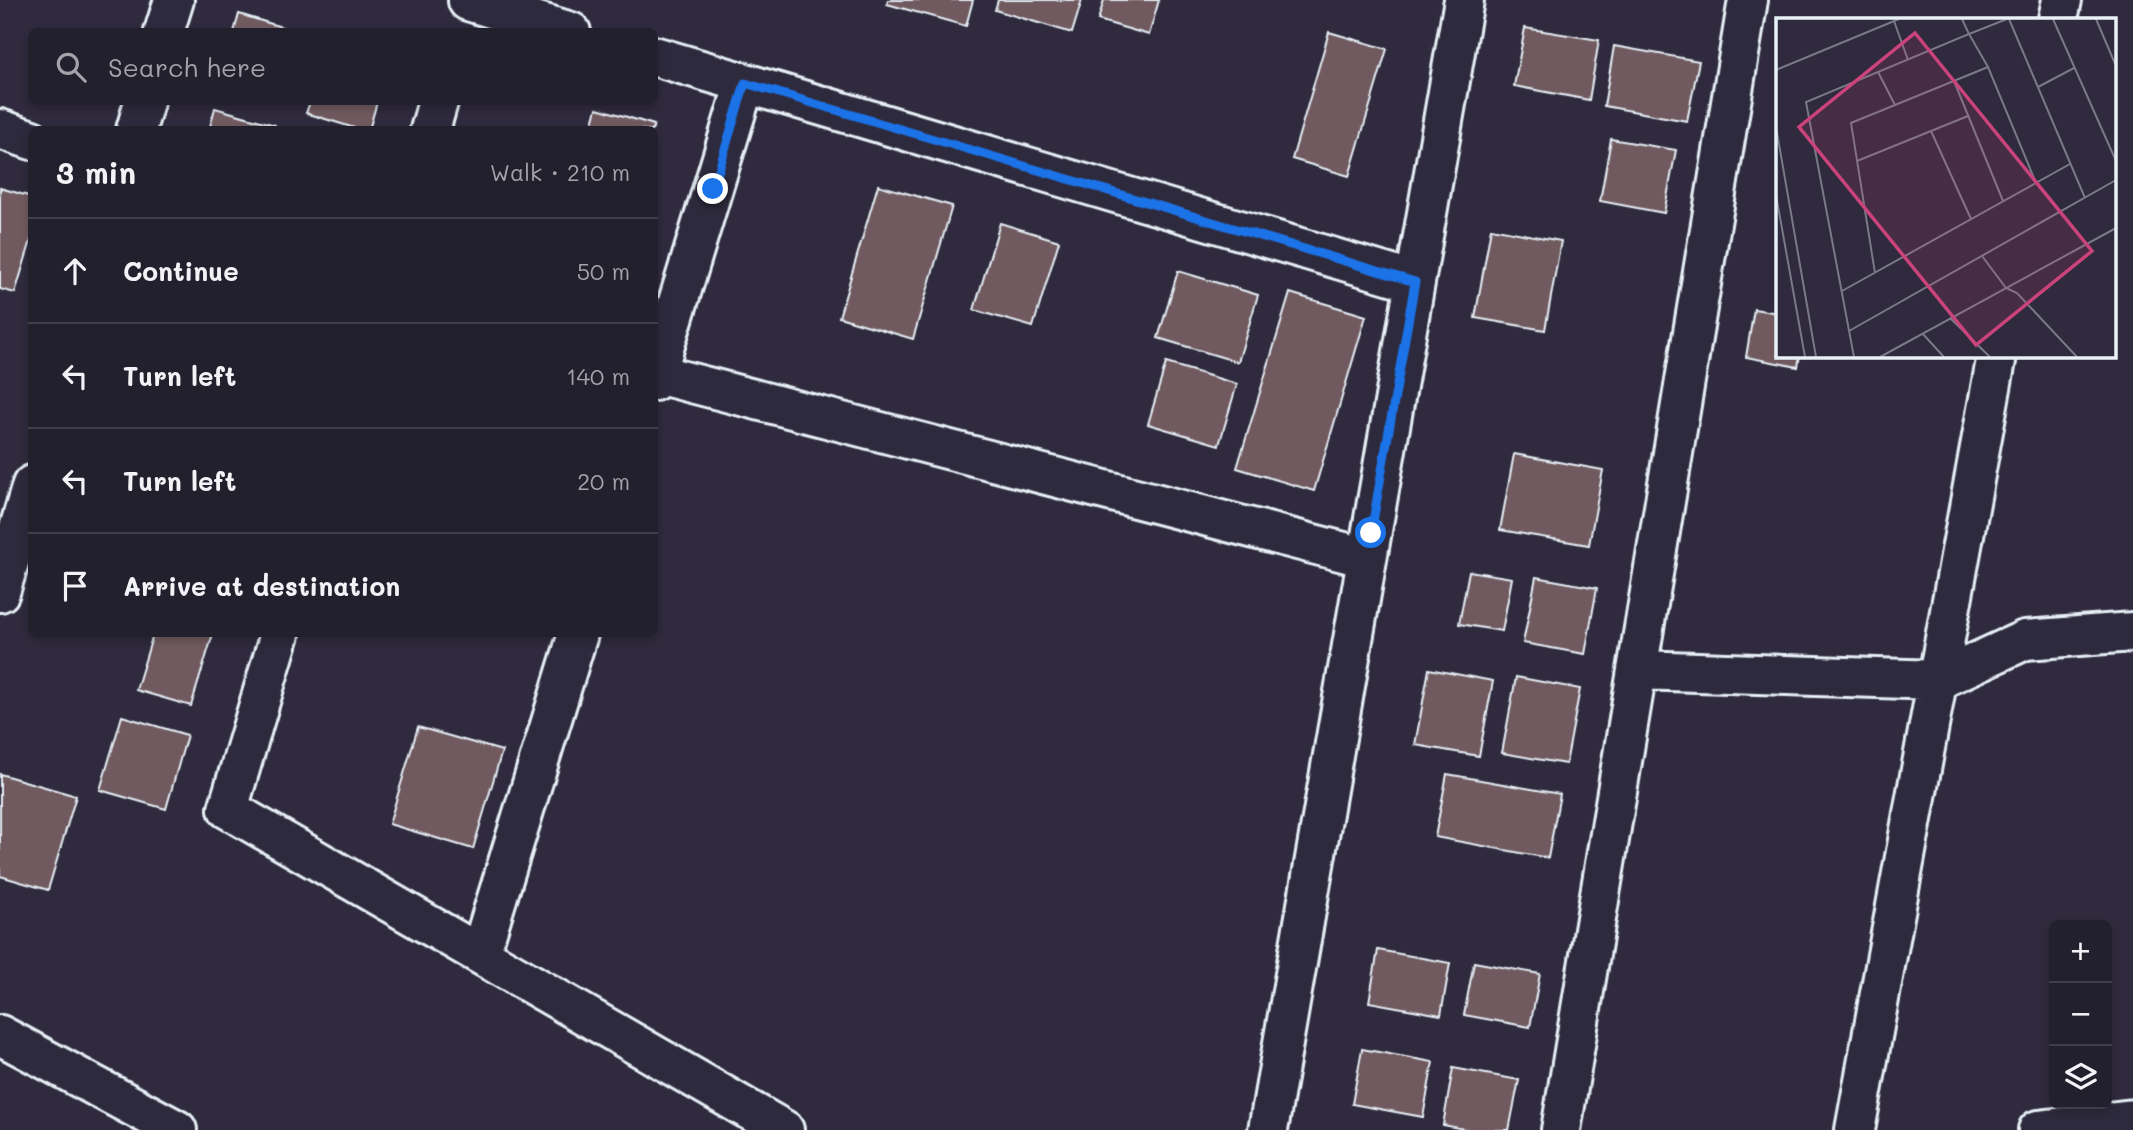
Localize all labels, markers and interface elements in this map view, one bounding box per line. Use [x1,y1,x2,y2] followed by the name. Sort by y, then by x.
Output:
[1776,18,2116,357] inset map
[28,28,658,105] search box
[52,48,90,86] icon: search
[108,50,266,84] text: Search here
[56,152,136,192] text: 3 min
[490,157,630,187] text: Walk · 210 m
[697,173,728,204] route end
[56,252,94,290] icon: ahead
[123,254,239,288] text: Continue
[577,256,630,286] text: 50 m
[56,357,94,395] icon: left
[123,359,236,393] text: Turn left
[566,361,630,391] text: 140 m
[56,462,94,500] icon: left
[123,464,236,498] text: Turn left
[577,466,630,496] text: 20 m
[1355,517,1386,548] route start
[56,567,94,605] icon: arrive
[123,569,400,603] text: Arrive at destination
[2049,920,2112,1109] map controls
[2049,920,2112,983] button: +
[2049,983,2112,1046] button: −
[2049,1046,2112,1109] button: layers

